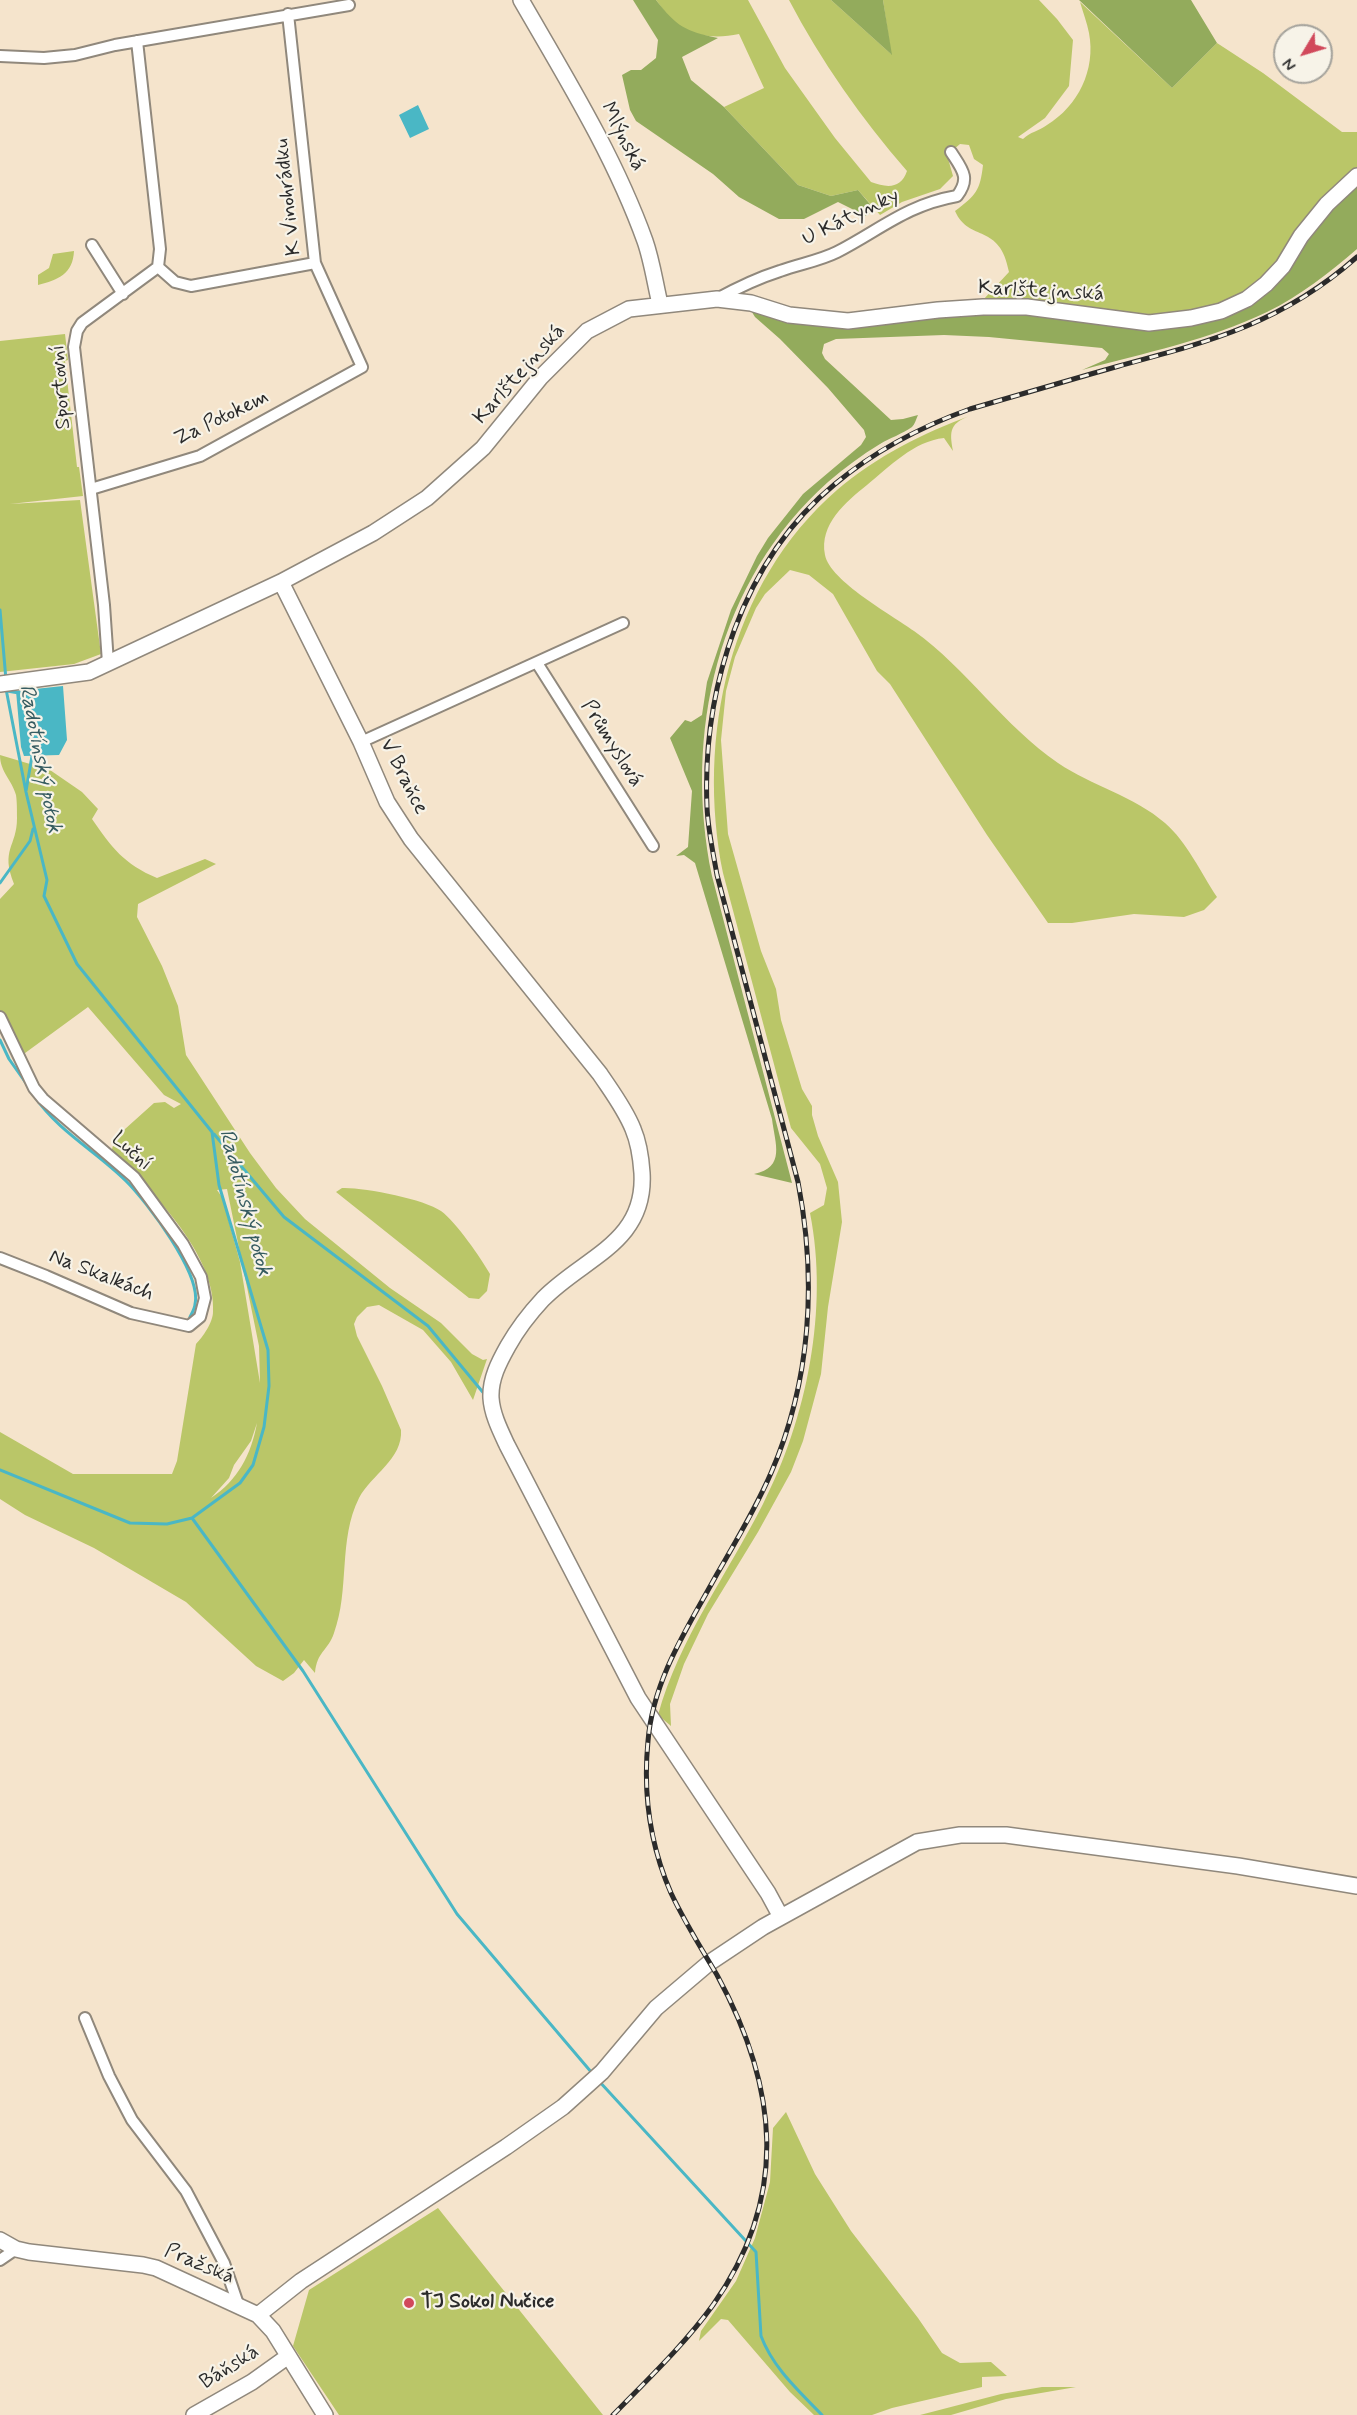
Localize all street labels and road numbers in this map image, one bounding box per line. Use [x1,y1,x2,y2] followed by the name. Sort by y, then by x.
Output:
[594,98,650,176] street label: Mlýnská
[270,137,308,257] street label: K Vinohrádku
[798,184,904,252] street label: U Kátynky
[977,276,1105,308] street label: Karlštejnská
[468,320,572,430] street label: Karlštejnská
[46,344,78,430] street label: Sportovní
[171,385,273,453] street label: Za Potokem
[574,696,648,792] street label: Průmyslová
[373,735,433,819] street label: V Braňce
[105,1127,157,1177] street label: Luční
[45,1245,157,1307] street label: Na Skalkách
[160,2239,238,2291] street label: Pražská
[196,2340,264,2396] street label: Báňská

